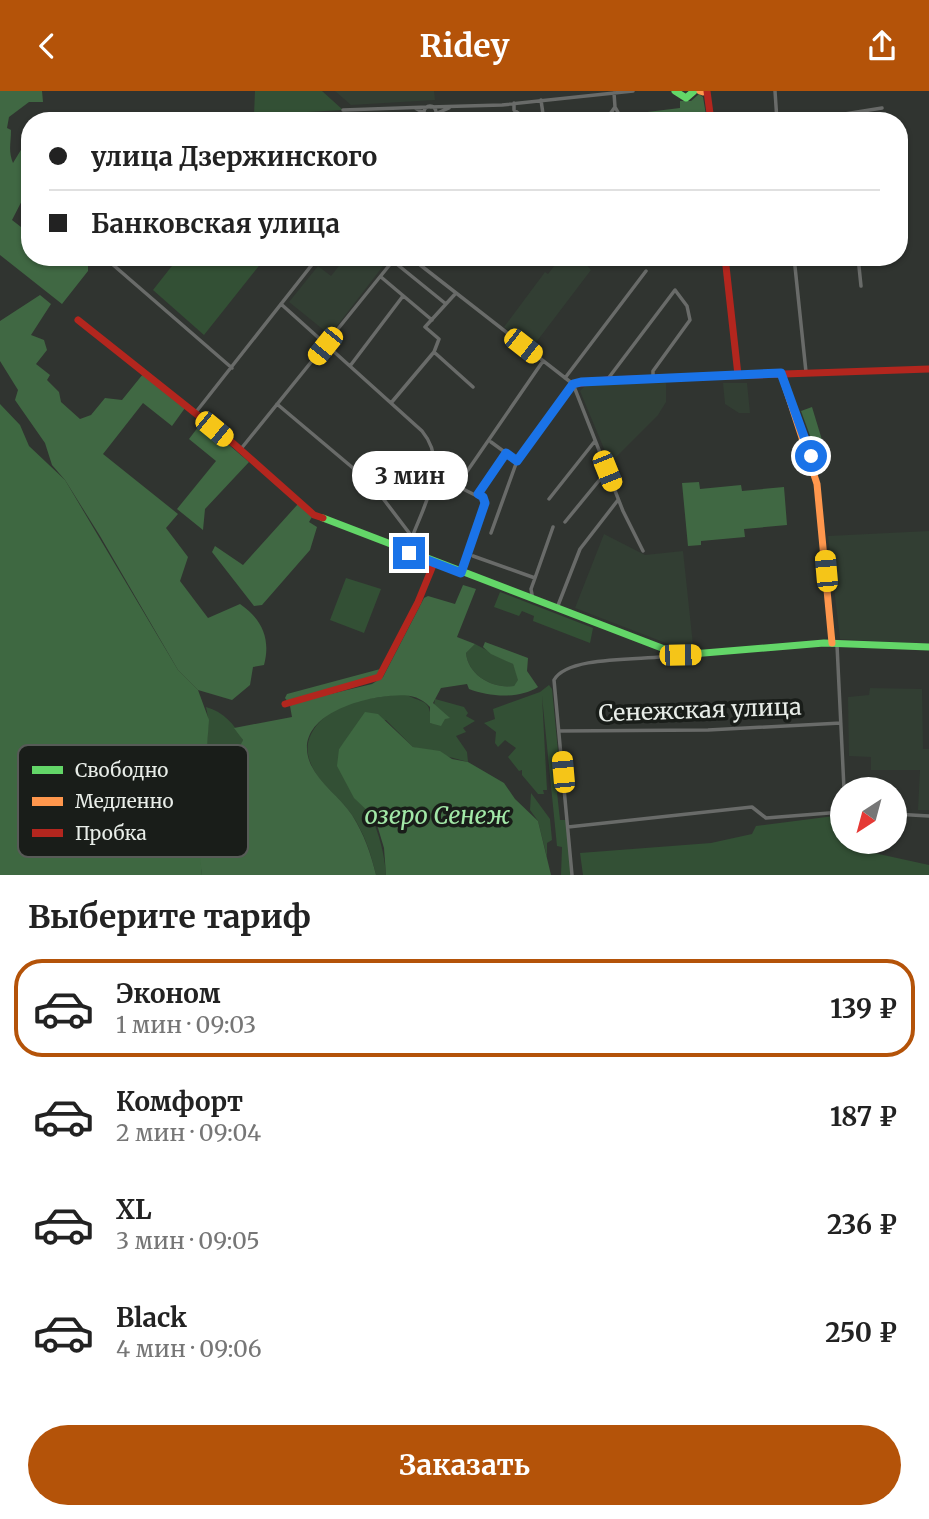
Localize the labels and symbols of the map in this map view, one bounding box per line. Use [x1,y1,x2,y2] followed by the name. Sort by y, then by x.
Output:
[304,323,347,369] car
[500,325,547,367] car
[192,408,237,450] car
[795,440,827,472] route start
[590,448,625,494] car
[351,451,467,501] callout: 3 мин
[393,537,425,569] route end
[814,549,839,593] car
[659,644,702,666] car
[598,691,802,728] street label: Сенежская улица
[18,745,248,857] legend
[551,750,576,794] car
[75,758,168,782] text: Свободно
[830,777,906,854] north arrow
[75,789,174,813] text: Медленно
[364,800,510,831] water label: озеро Сенеж
[75,821,147,845] text: Пробка

